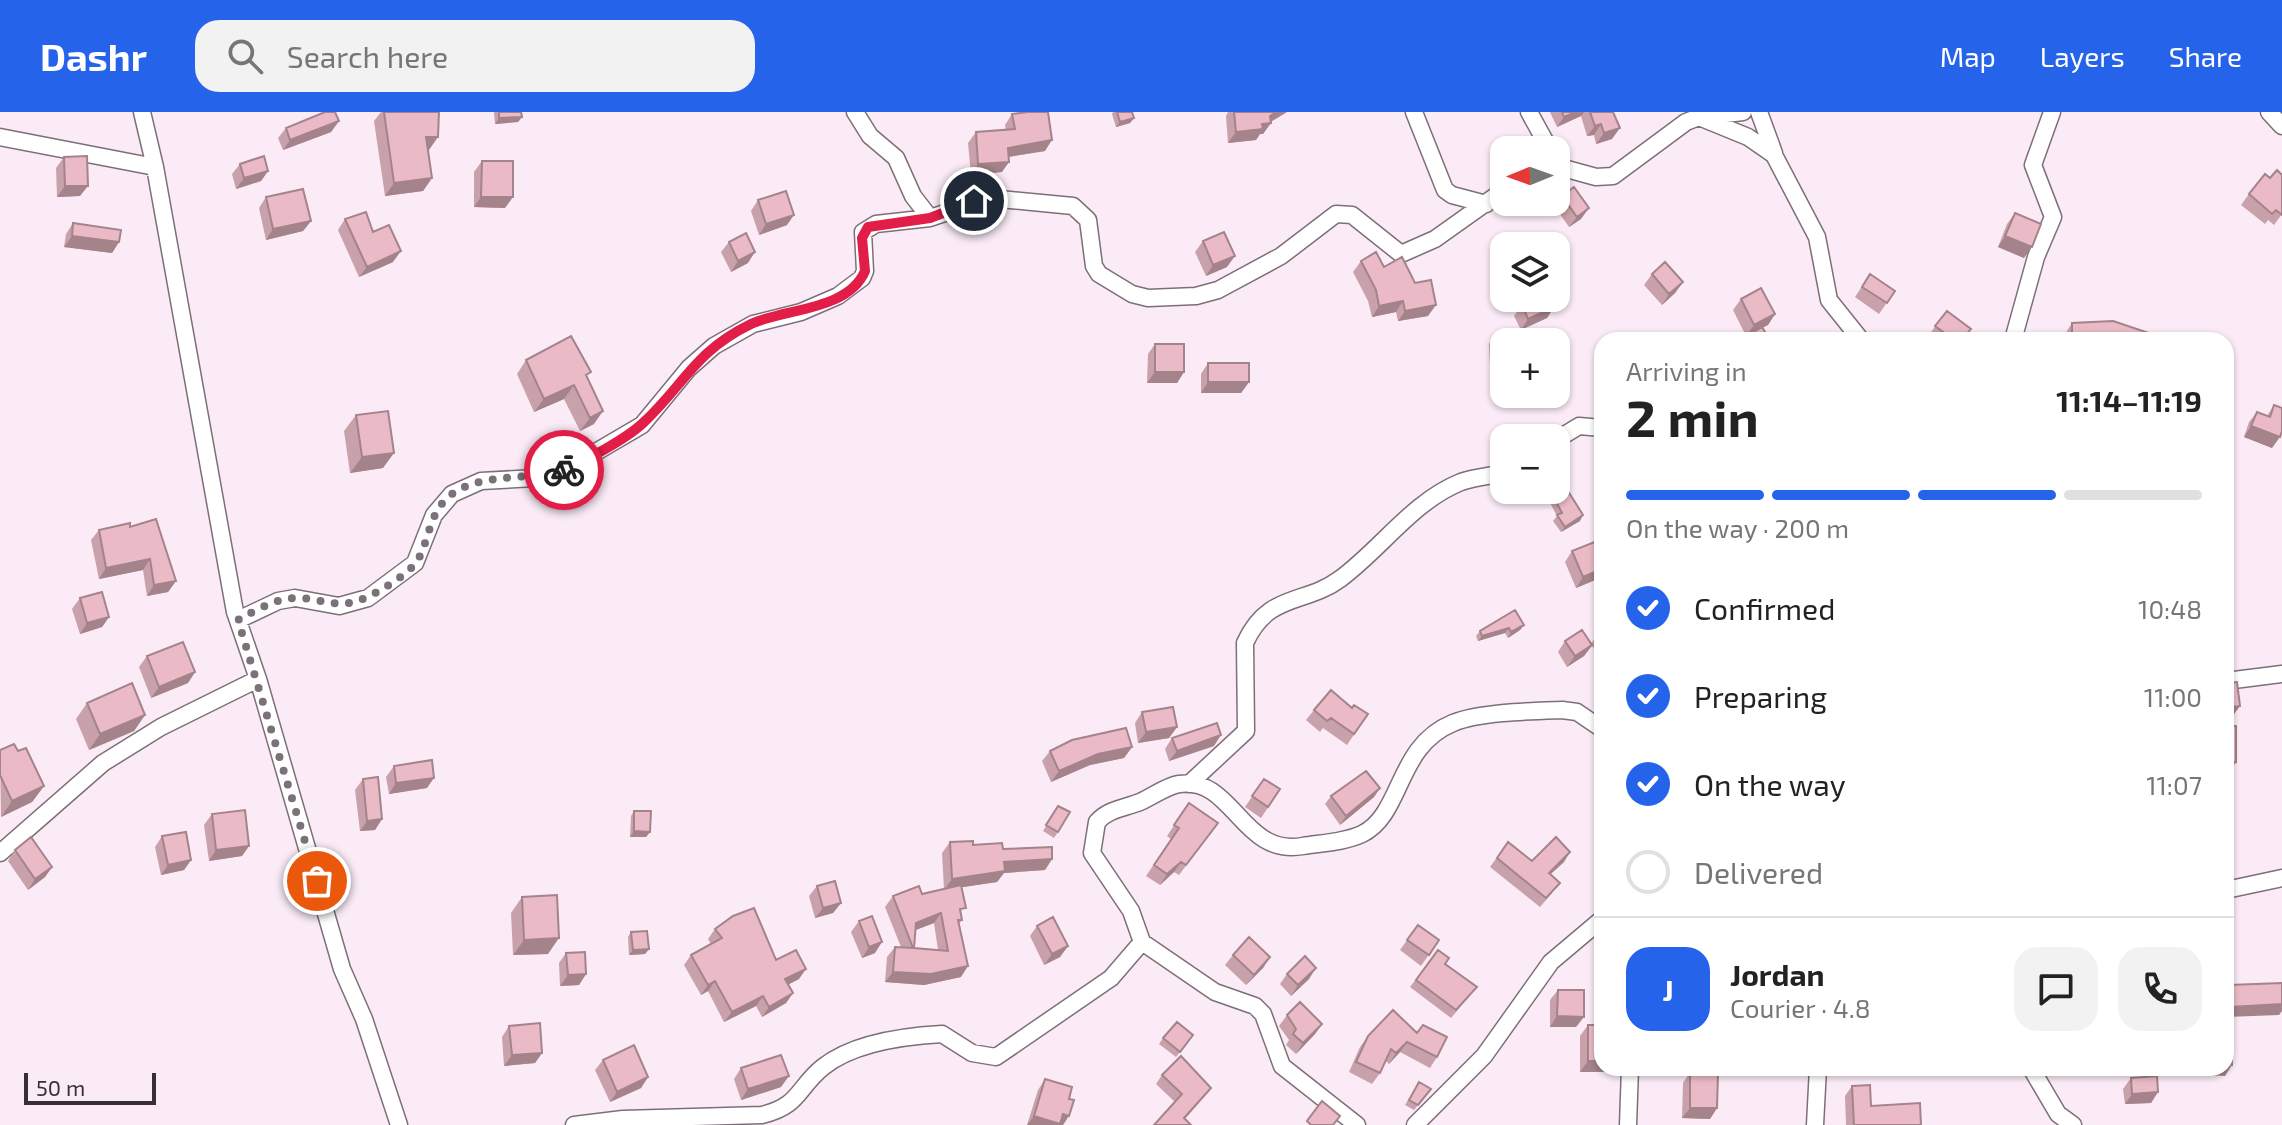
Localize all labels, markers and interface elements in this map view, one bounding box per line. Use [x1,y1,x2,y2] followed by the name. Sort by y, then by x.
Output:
[195,20,755,92] search box
[40,33,147,79] text: Dashr
[223,34,267,78] icon: search
[287,38,448,74] text: Search here
[1940,39,1996,73] text: Map
[2040,39,2125,73] text: Layers
[2169,39,2242,73] text: Share
[1490,136,1570,216] north arrow
[1490,136,1570,504] map controls
[940,167,1008,235] pin
[952,179,996,223] icon: home
[1490,232,1570,312] button: layers
[1490,328,1570,408] button: +
[1626,355,1747,386] text: Arriving in
[2056,382,2202,418] text: 11:14–11:19
[1626,385,1759,447] text: 2 min
[1490,424,1570,504] button: −
[524,430,604,510] courier
[542,448,586,492] icon: bike
[1626,512,1849,543] text: On the way · 200 m
[1626,586,1670,630] icon: check
[1694,590,1835,626] text: Confirmed
[2138,593,2202,624] text: 10:48
[1626,674,1670,718] icon: check
[1694,678,1827,714] text: Preparing
[2144,681,2202,712] text: 11:00
[1626,762,1670,806] icon: check
[1694,766,1846,802] text: On the way
[2146,769,2202,800] text: 11:07
[283,847,351,915] pin
[1694,854,1823,890] text: Delivered
[295,859,339,903] icon: bag
[2014,947,2098,1031] button: chat
[2118,947,2202,1031] button: phone
[1730,956,1825,992] text: Jordan
[1662,971,1674,1007] text: J
[1730,992,1871,1023] text: Courier · 4.8
[24,1069,156,1105] scale bar
[36,1074,85,1100] text: 50 m

